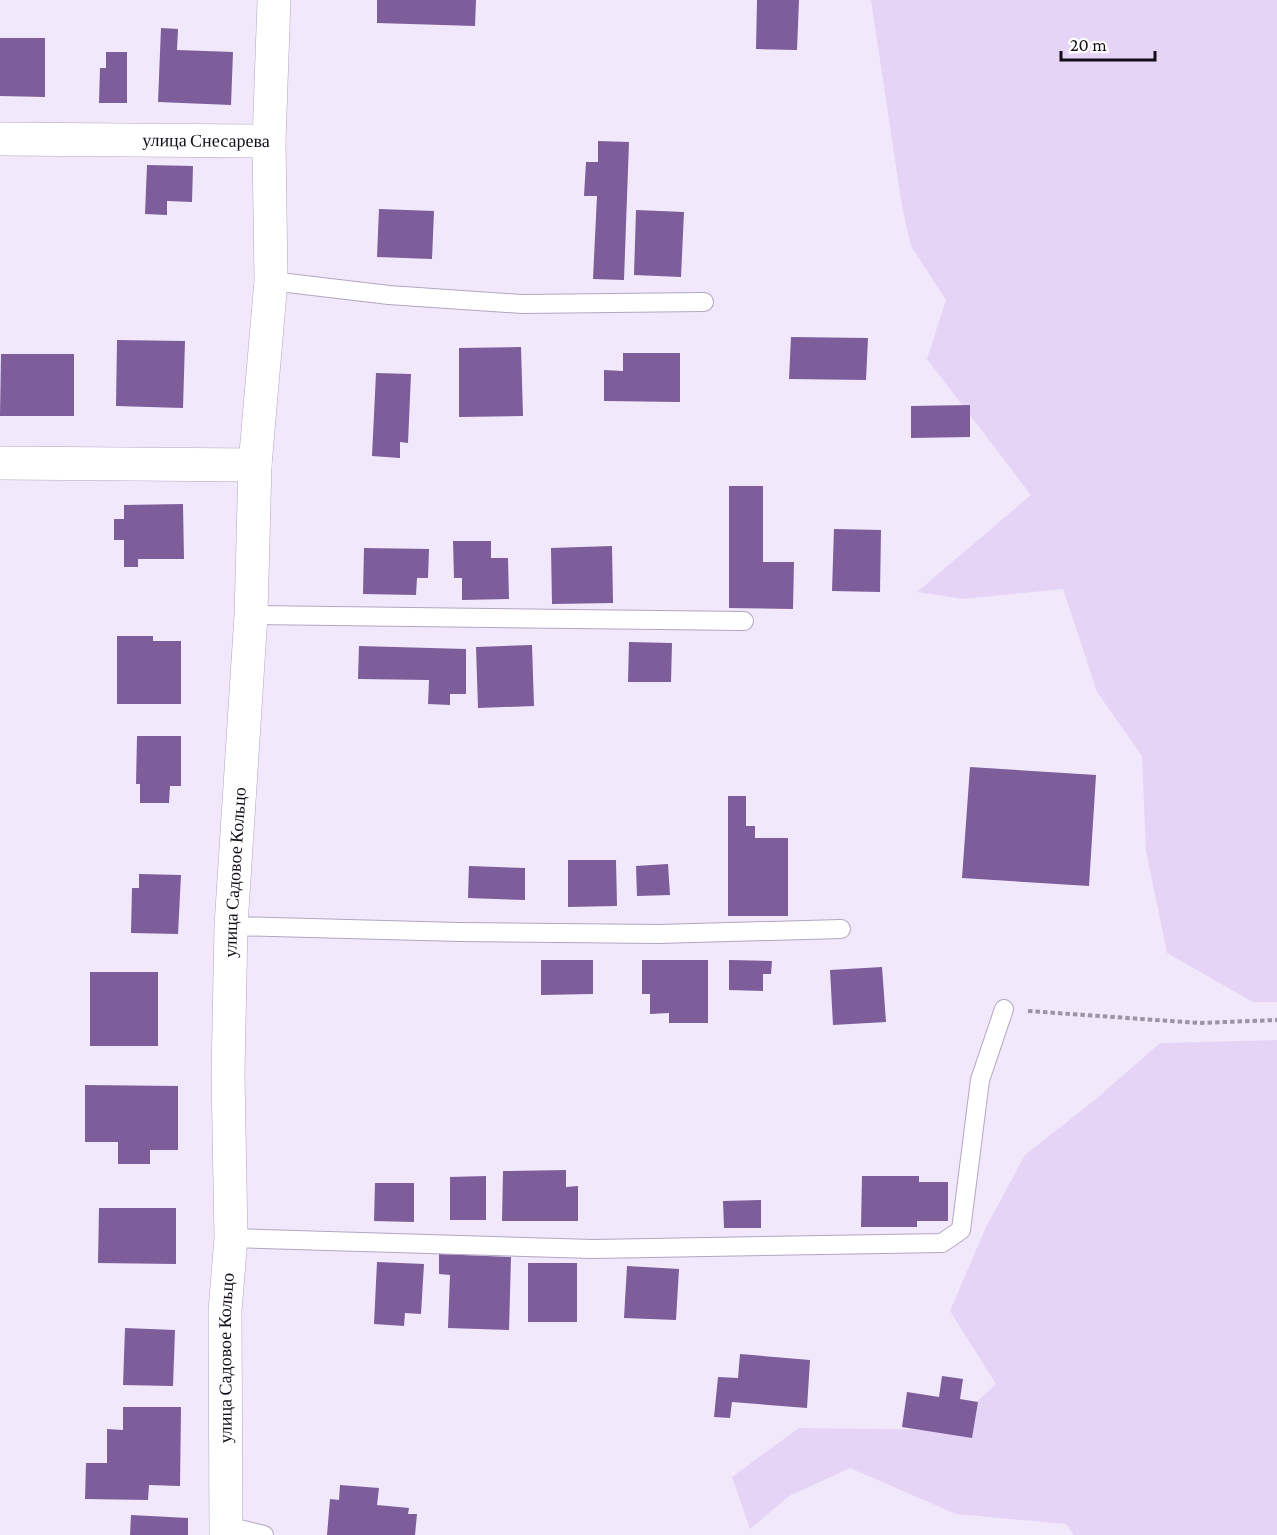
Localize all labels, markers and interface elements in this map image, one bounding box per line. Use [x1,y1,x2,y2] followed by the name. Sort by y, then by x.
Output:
[1061,24,1156,62] scale bar
[1070,35,1107,55] text: 20 m
[142,130,270,151] street label: улица Снесарева
[220,787,250,958] street label: улица Садовое Кольцо
[215,1272,238,1443] street label: улица Садовое Кольцо

